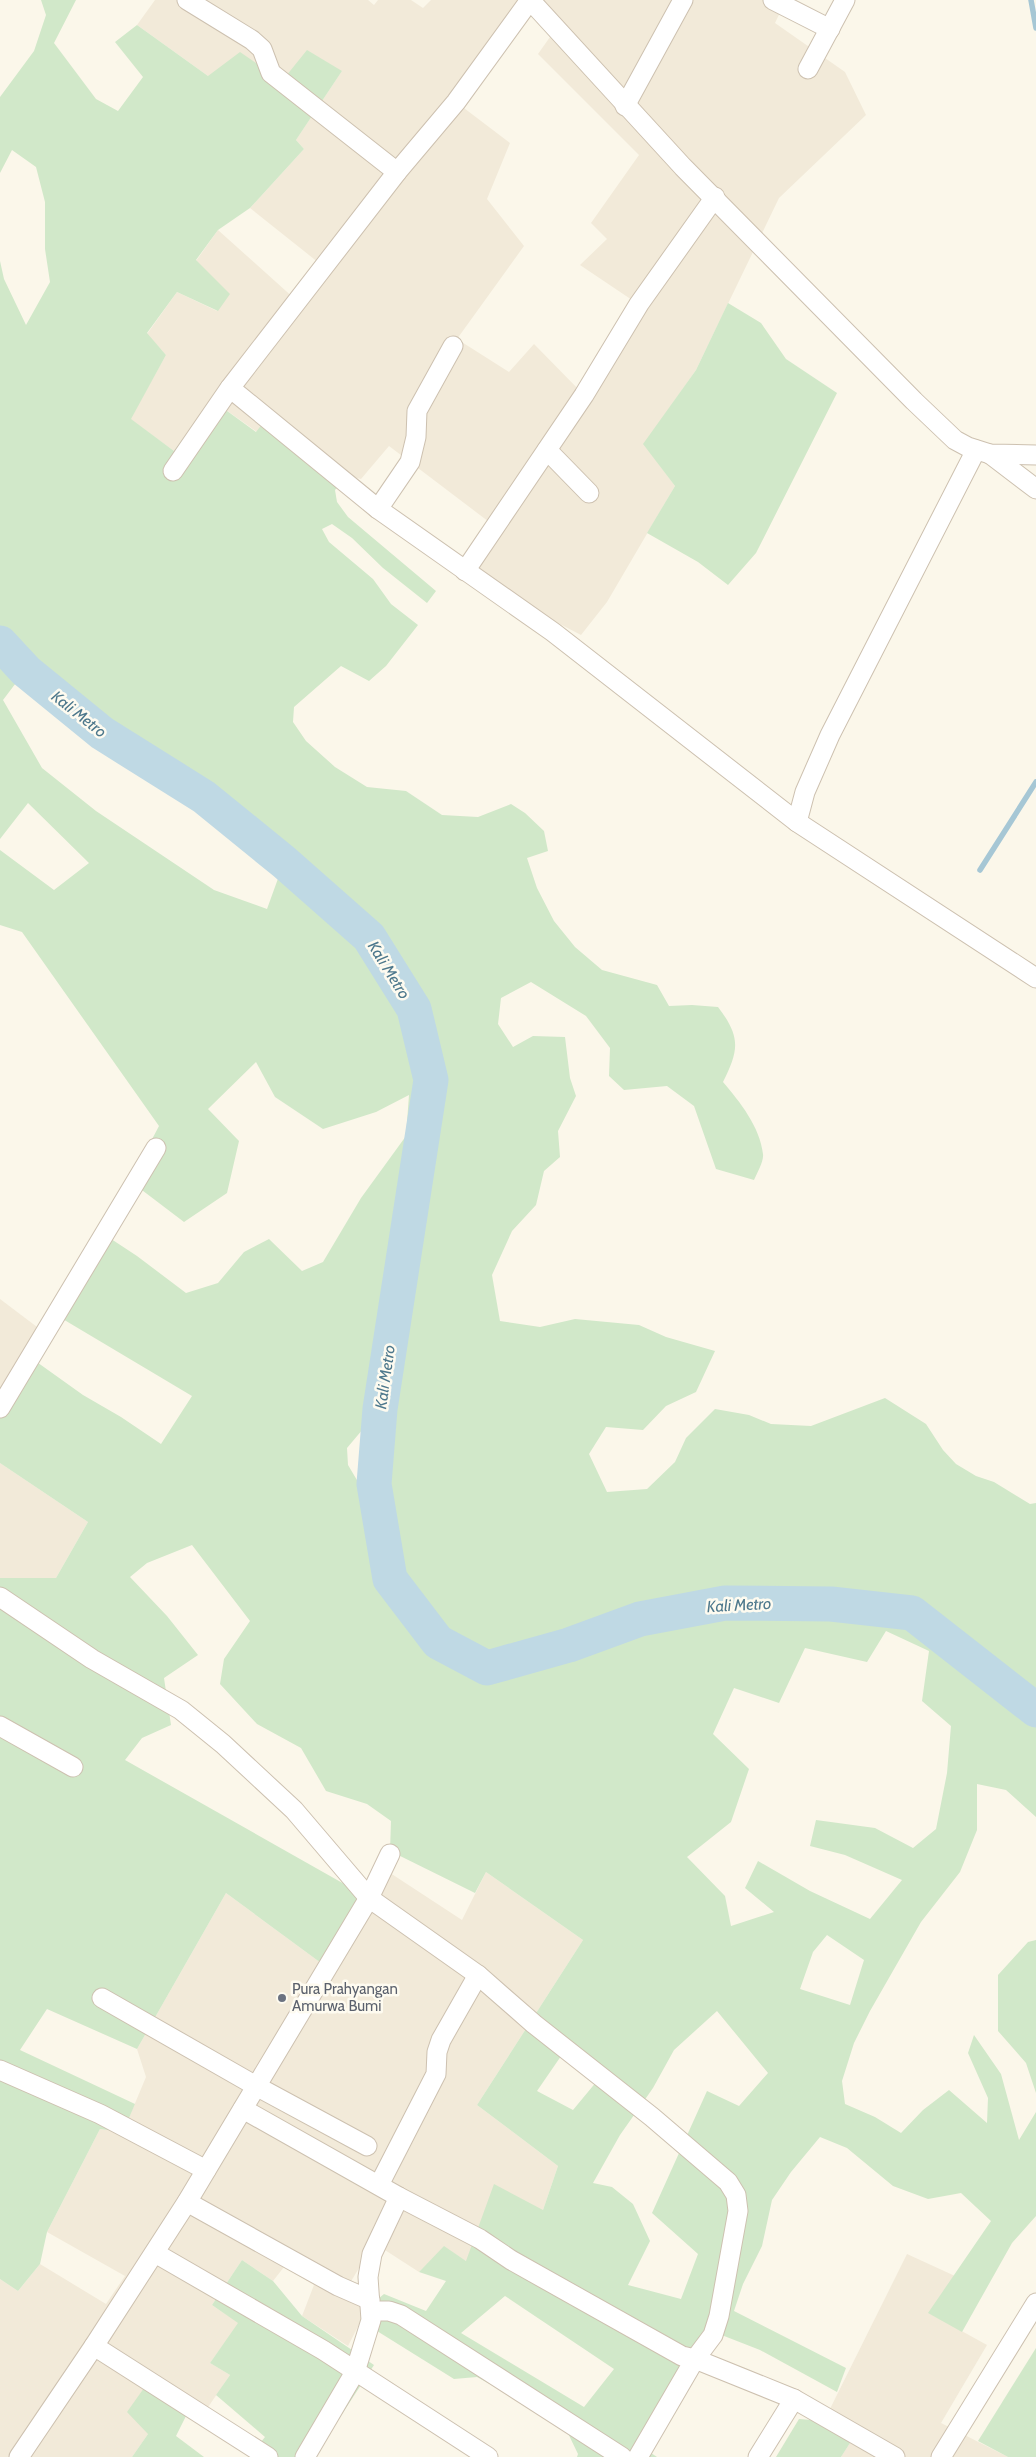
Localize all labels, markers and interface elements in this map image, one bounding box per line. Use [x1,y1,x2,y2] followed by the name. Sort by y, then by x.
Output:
[48,687,110,741] water label: Kali Metro
[364,938,414,1002] water label: Kali Metro
[371,1344,399,1410] water label: Kali Metro
[706,1594,772,1616] water label: Kali Metro
[292,1980,398,2015] place label: Pura Prahyangan Amurwa Bumi
[276,1992,288,2004] marker: Pura Prahyangan Amurwa Bumi

